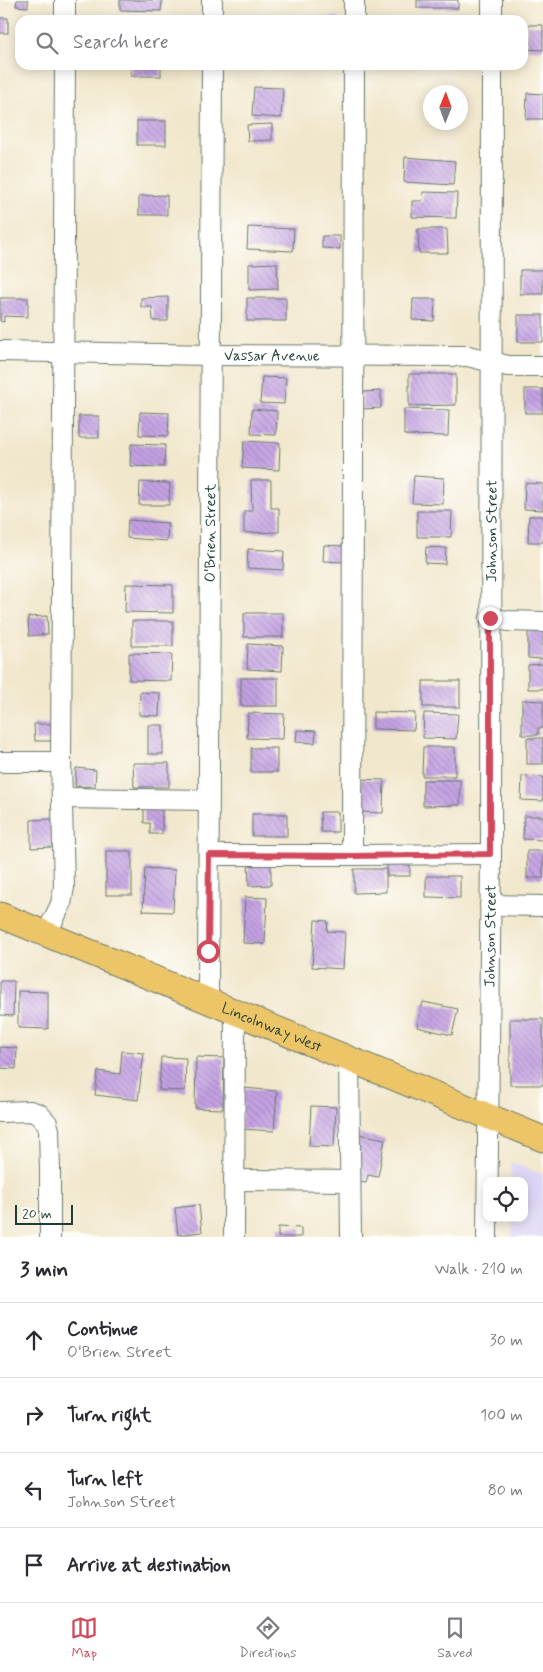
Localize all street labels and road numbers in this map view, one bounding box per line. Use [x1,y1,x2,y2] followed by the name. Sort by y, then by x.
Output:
[224,346,320,366] street label: Vassar Avenue
[482,480,502,582] street label: Johnson Street
[201,484,221,582] street label: O'Brien Street
[481,885,502,987] street label: Johnson Street
[218,998,325,1058] street label: Lincolnway West

